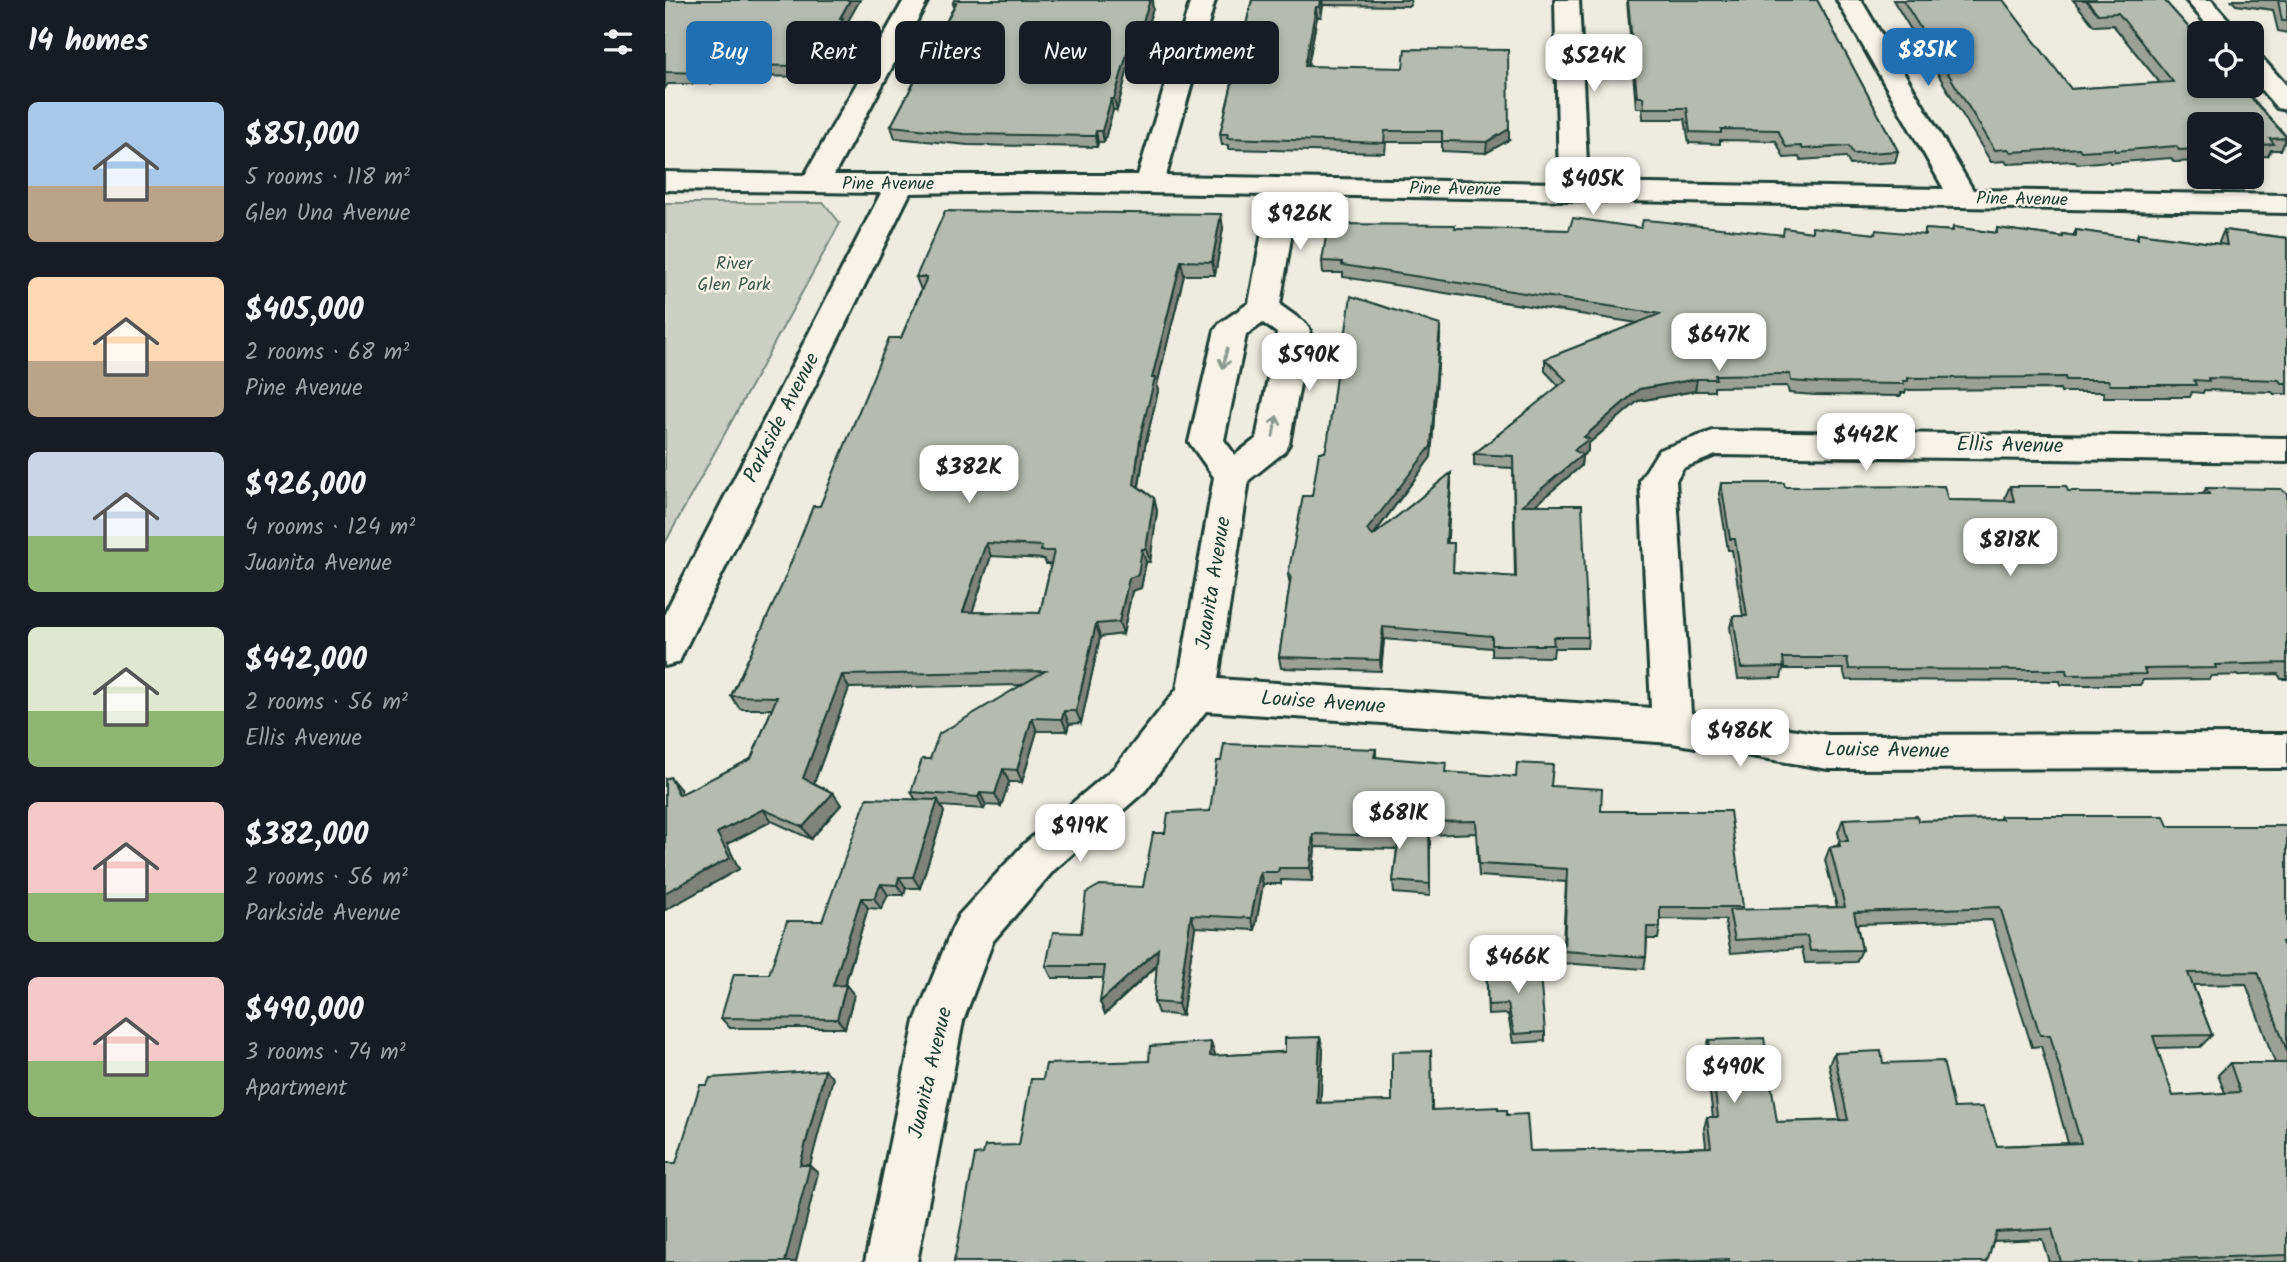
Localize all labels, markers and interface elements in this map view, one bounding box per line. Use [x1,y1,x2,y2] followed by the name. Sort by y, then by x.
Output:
[28,18,149,66] text: 14 homes
[686,21,772,84] chip: Buy
[786,21,881,84] chip: Rent
[895,21,1005,84] chip: Filters
[1019,21,1111,84] chip: New
[1125,21,1279,84] chip: Apartment
[2187,21,2264,189] map controls
[2187,21,2264,98] button: locate
[599,23,637,61] icon: filters
[1879,28,1977,88] pin: $851K
[1898,33,1958,69] text: $851K
[1545,34,1643,94] pin: $524K
[1561,39,1627,75] text: $524K
[245,112,359,160] text: $851,000
[2187,112,2264,189] button: layers
[84,130,168,214] icon: home
[1544,158,1642,217] pin: $405K
[245,160,410,196] text: 5 rooms · 118 m²
[1561,162,1625,198] text: $405K
[842,170,934,199] street label: Pine Avenue
[1409,175,1501,205] street label: Pine Avenue
[1976,185,2068,215] street label: Pine Avenue
[1251,192,1349,252] pin: $926K
[245,196,410,232] text: Glen Una Avenue
[1268,197,1332,233] text: $926K
[698,250,771,300] park label: River Glen Park
[245,287,364,335] text: $405,000
[84,305,168,389] icon: home
[1670,314,1768,373] pin: $647K
[1687,318,1751,354] text: $647K
[1260,334,1358,393] pin: $590K
[245,335,409,371] text: 2 rooms · 68 m²
[1278,338,1340,374] text: $590K
[1217,346,1231,369] one-way arrow
[735,347,829,489] street label: Parkside Avenue
[245,371,363,407] text: Pine Avenue
[1817,414,1915,473] pin: $442K
[1269,415,1282,438] one-way arrow
[1833,418,1899,454] text: $442K
[1956,429,2064,463] street label: Ellis Avenue
[920,446,1018,505] pin: $382K
[935,450,1003,486] text: $382K
[245,462,366,510] text: $926,000
[84,480,168,564] icon: home
[245,510,415,546] text: 4 rooms · 124 m²
[1187,514,1241,652] street label: Juanita Avenue
[1961,518,2059,578] pin: $818K
[1979,523,2041,559] text: $818K
[245,546,392,582] text: Juanita Avenue
[245,637,367,685] text: $442,000
[84,655,168,739] icon: home
[1260,682,1387,724] street label: Louise Avenue
[245,685,408,721] text: 2 rooms · 56 m²
[1691,710,1789,769] pin: $486K
[1707,714,1773,750] text: $486K
[245,721,362,757] text: Ellis Avenue
[1824,733,1950,769] street label: Louise Avenue
[1350,792,1448,851] pin: $681K
[1369,796,1429,832] text: $681K
[1031,804,1129,864] pin: $919K
[1051,809,1109,845] text: $919K
[245,812,368,860] text: $382,000
[84,830,168,914] icon: home
[245,860,408,896] text: 2 rooms · 56 m²
[245,896,401,932] text: Parkside Avenue
[1469,936,1567,995] pin: $466K
[1486,940,1550,976] text: $466K
[245,987,364,1035] text: $490,000
[900,1003,962,1142] street label: Juanita Avenue
[84,1005,168,1089] icon: home
[245,1035,406,1071] text: 3 rooms · 74 m²
[1685,1046,1783,1105] pin: $490K
[1702,1050,1766,1086] text: $490K
[245,1071,347,1107] text: Apartment

